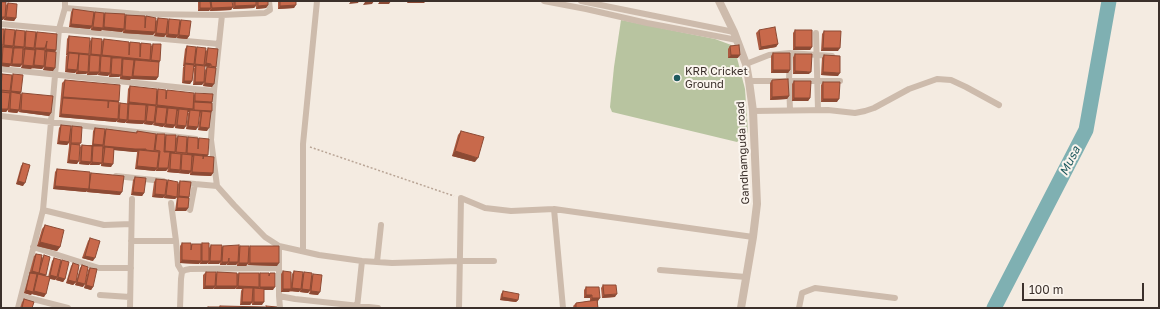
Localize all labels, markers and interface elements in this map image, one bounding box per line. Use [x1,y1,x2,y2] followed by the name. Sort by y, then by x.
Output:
[685,65,748,91] place label: KRR Cricket Ground
[672,73,682,83] marker: KRR Cricket Ground
[734,101,752,205] street label: Gandhamguda road
[1057,144,1083,178] water label: Musa
[1024,275,1146,301] scale bar
[1029,282,1063,297] text: 100 m

